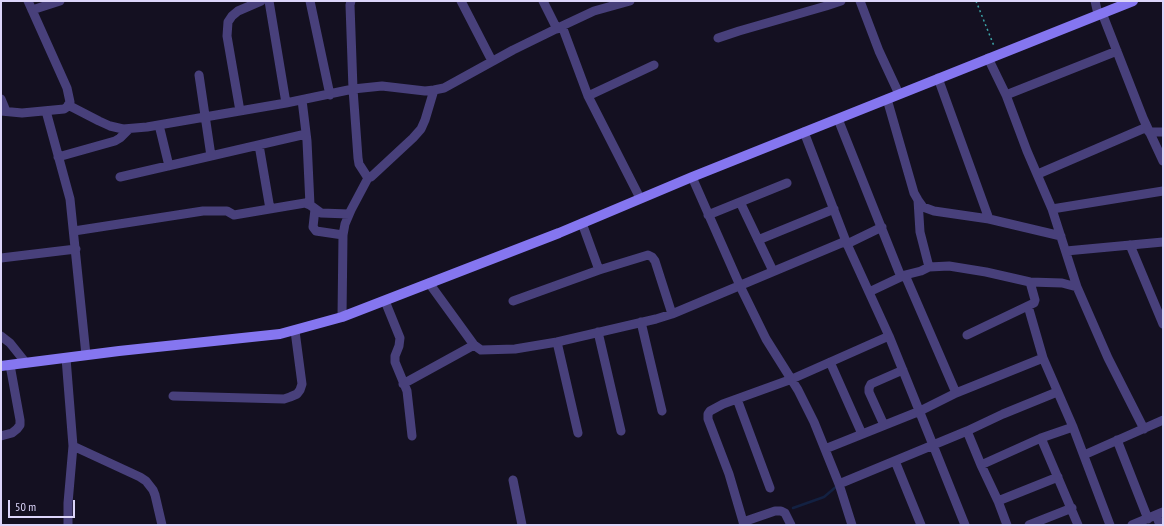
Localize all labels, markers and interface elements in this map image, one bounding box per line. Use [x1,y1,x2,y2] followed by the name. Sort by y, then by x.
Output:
[10,492,77,518] scale bar
[15,499,36,514] text: 50 m

